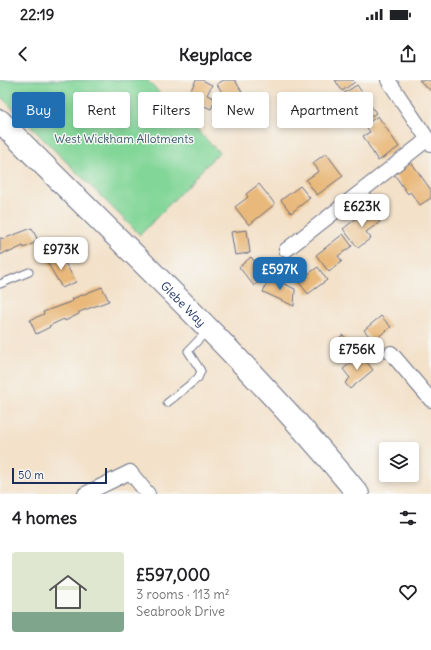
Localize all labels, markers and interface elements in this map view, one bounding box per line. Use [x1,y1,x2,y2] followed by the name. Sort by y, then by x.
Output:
[20,5,54,24] text: 22:19
[12,43,34,65] icon: back
[179,43,252,66] text: Keyplace
[397,43,419,65] icon: share
[12,92,65,128] chip: Buy
[73,92,130,128] chip: Rent
[138,92,204,128] chip: Filters
[212,92,269,128] chip: New
[277,92,373,128] chip: Apartment
[54,131,194,146] park label: West Wickham Allotments
[334,194,390,228] pin: £623K
[343,198,381,215] text: £623K
[33,237,89,271] pin: £973K
[43,241,79,258] text: £973K
[252,257,308,291] pin: £597K
[262,261,298,278] text: £597K
[158,278,209,329] street label: Glebe Way
[329,337,385,371] pin: £756K
[339,341,375,358] text: £756K
[379,442,419,482] map controls
[379,442,419,482] button: layers
[12,466,107,485] scale bar
[18,468,44,482] text: 50 m
[12,507,77,529] text: 4 homes
[397,507,419,529] icon: filters
[136,564,210,586] text: £597,000
[44,568,92,616] icon: home
[397,581,419,603] icon: heart
[136,586,230,603] text: 3 rooms · 113 m²
[136,603,225,620] text: Seabrook Drive

